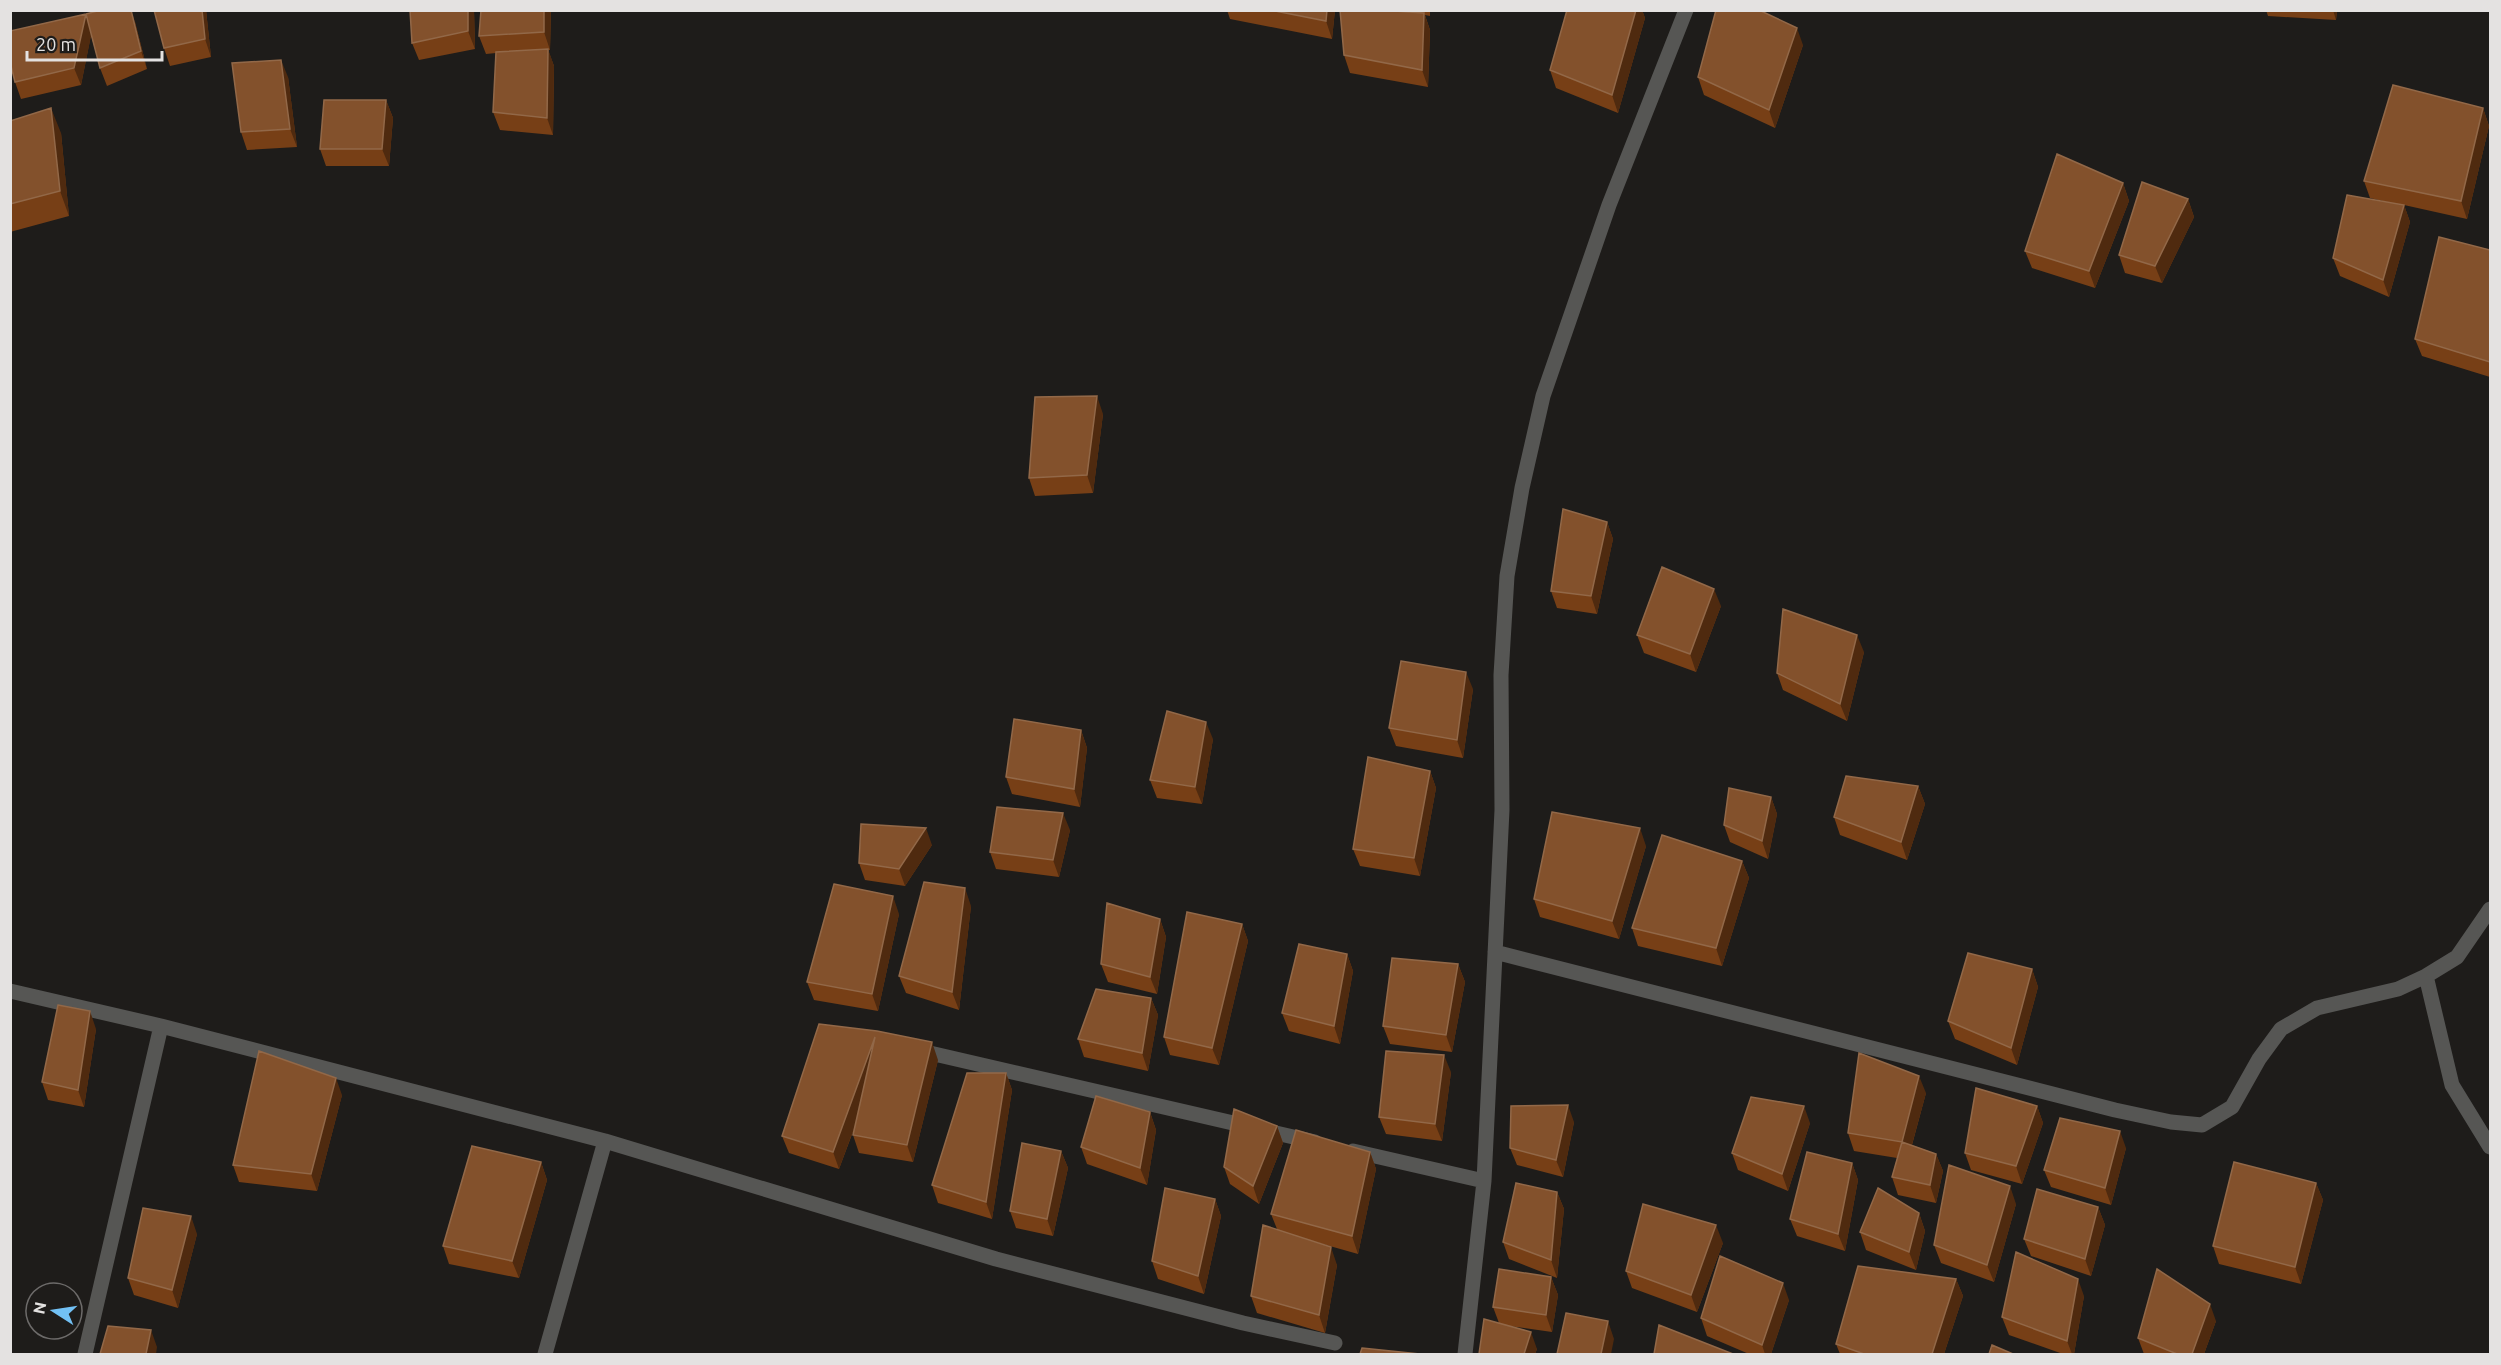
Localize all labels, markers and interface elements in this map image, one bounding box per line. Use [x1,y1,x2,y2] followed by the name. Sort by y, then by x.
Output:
[27,24,162,62] scale bar
[36,34,76,54] text: 20 m
[24,1281,84,1341] north arrow
[29,1300,49,1316] text: N

